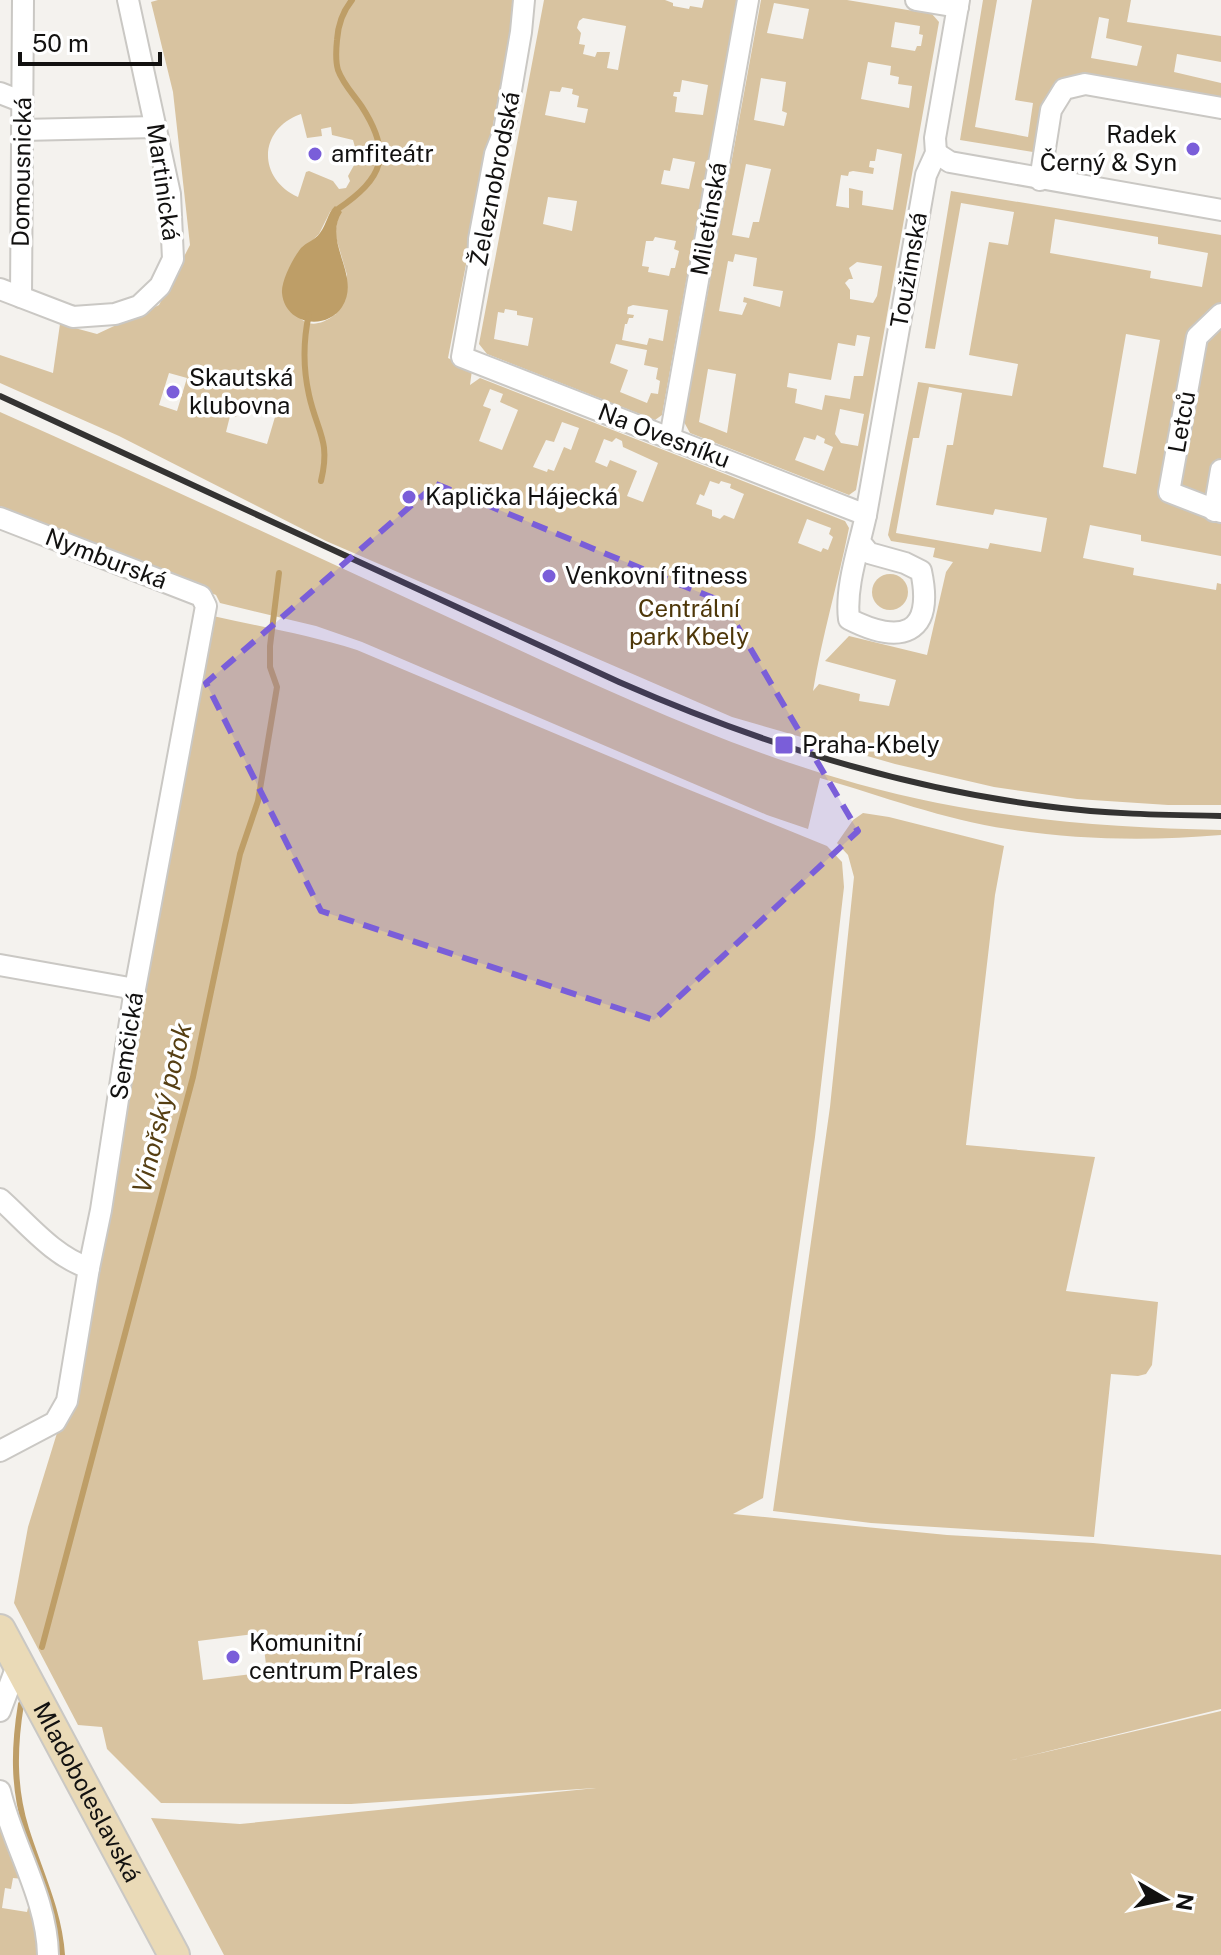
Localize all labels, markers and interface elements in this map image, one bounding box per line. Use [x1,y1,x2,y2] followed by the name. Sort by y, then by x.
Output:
[20,16,160,66] scale bar
[32,29,89,57] text: 50 m
[463,89,525,269] street label: Železnobrodská
[6,97,36,247] street label: Domousnická
[1040,120,1177,176] place label: Radek Černý & Syn
[142,121,186,242] street label: Martinická
[331,139,434,167] place label: amfiteátr
[1184,140,1202,158] marker: Radek Černý & Syn
[306,145,324,163] marker: amfiteátr
[684,160,732,278] street label: Miletínská
[884,210,932,330] street label: Toužimská
[189,363,293,419] place label: Skautská klubovna
[164,383,182,401] marker: Skautská klubovna
[1162,389,1200,455] street label: Letců
[594,397,734,473] street label: Na Ovesníku
[425,482,618,510] place label: Kaplička Hájecká
[400,488,418,506] marker: Kaplička Hájecká
[42,522,171,594] street label: Nymburská
[565,561,748,589] place label: Venkovní fitness
[540,567,558,585] marker: Venkovní fitness
[629,594,749,650] park label: Centrální park Kbely
[802,730,940,758] place label: Praha-Kbely
[773,734,795,756] marker: Praha-Kbely
[104,990,148,1102] street label: Semčická
[125,1020,198,1196] water label: Vinořský potok
[249,1628,418,1684] place label: Komunitní centrum Prales
[224,1648,242,1666] marker: Komunitní centrum Prales
[28,1697,147,1887] street label: Mladoboleslavská
[1125,1859,1205,1939] north arrow
[1171,1892,1199,1913] text: N

